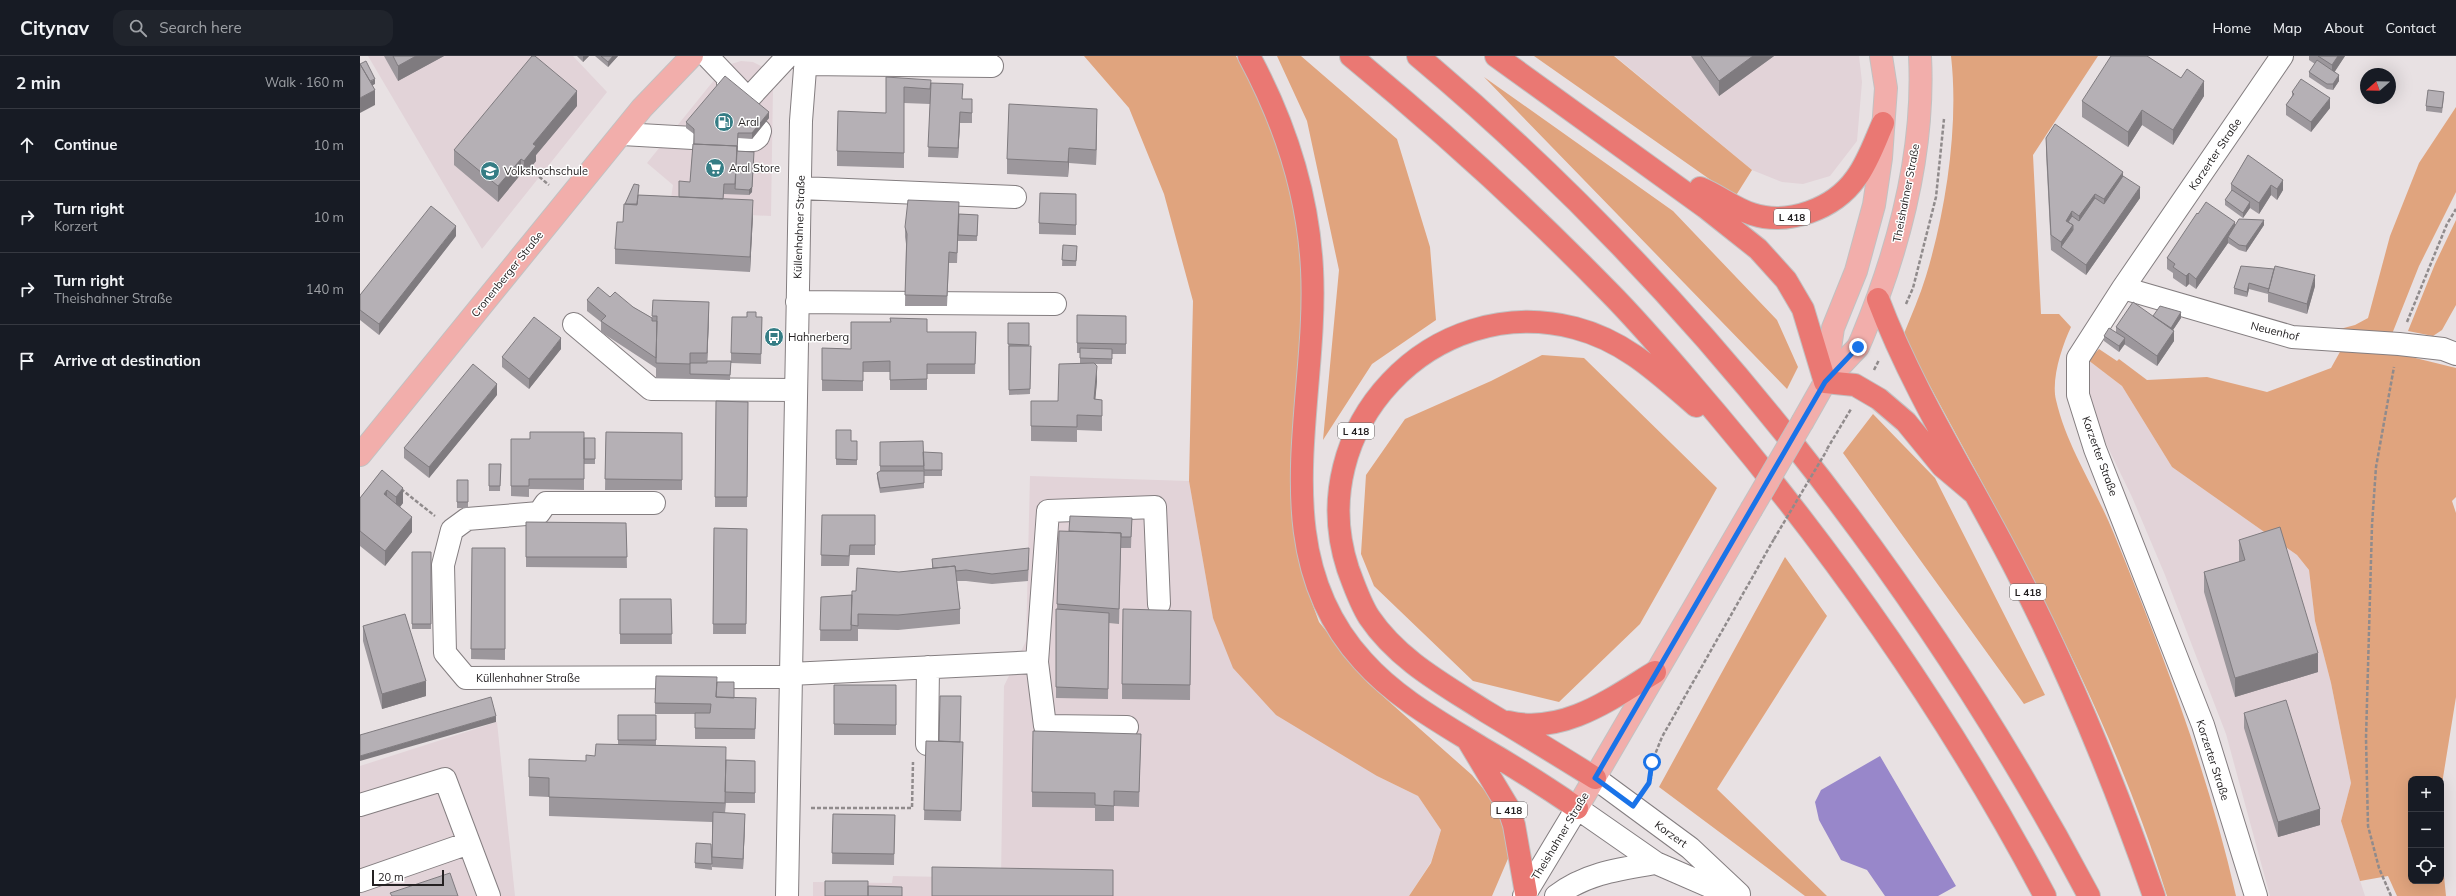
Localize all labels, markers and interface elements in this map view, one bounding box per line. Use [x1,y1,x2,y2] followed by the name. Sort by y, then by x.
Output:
[113,10,393,46] search box
[20,16,89,40] text: Citynav
[127,17,149,39] icon: search
[159,18,242,37] text: Search here
[2212,19,2251,37] text: Home
[2273,19,2302,37] text: Map
[2324,19,2364,37] text: About
[2386,19,2436,37] text: Contact
[2360,68,2396,104] north arrow
[16,72,61,93] text: 2 min
[265,74,344,90] text: Walk · 160 m
[713,111,735,133] fuel station icon: Aral
[738,115,759,129] place label: Aral
[2186,115,2244,193] street label: Korzerter Straße
[16,134,38,156] icon: ahead
[54,135,117,154] text: Continue
[314,137,344,153] text: 10 m
[1890,143,1922,243] street label: Theishahner Straße
[704,157,726,179] supermarket icon: Aral Store
[479,160,501,182] school or university icon: Volkshochschule
[729,161,780,175] place label: Aral Store
[504,164,588,178] place label: Volkshochschule
[790,175,808,279] street label: Küllenhahner Straße
[54,199,124,218] text: Turn right
[16,206,38,228] icon: right
[314,209,344,225] text: 10 m
[1774,209,1810,225] road number: L 418
[54,218,98,234] text: Korzert
[468,228,546,320] street label: Cronenberger Straße
[54,271,124,290] text: Turn right
[16,278,38,300] icon: right
[306,281,344,297] text: 140 m
[54,290,172,306] text: Theishahner Straße
[2249,318,2301,344] street label: Neuenhof
[763,326,785,348] bus stop icon: Hahnerberg
[788,330,849,344] place label: Hahnerberg
[1849,338,1867,356] route end
[16,350,38,372] icon: arrive
[54,351,201,370] text: Arrive at destination
[2079,414,2121,498] street label: Korzerter Straße
[1338,423,1374,439] road number: L 418
[2010,584,2046,600] road number: L 418
[476,671,580,685] street label: Küllenhahner Straße
[2193,718,2233,802] street label: Korzerter Straße
[1643,753,1661,771] route start
[2408,776,2444,884] map controls
[2408,776,2444,812] button: +
[1528,789,1592,883] street label: Theishahner Straße
[1491,802,1527,818] road number: L 418
[2408,812,2444,848] button: −
[1652,818,1690,851] street label: Korzert
[2408,848,2444,884] button: locate
[372,868,444,887] scale bar
[378,870,404,884] text: 20 m

